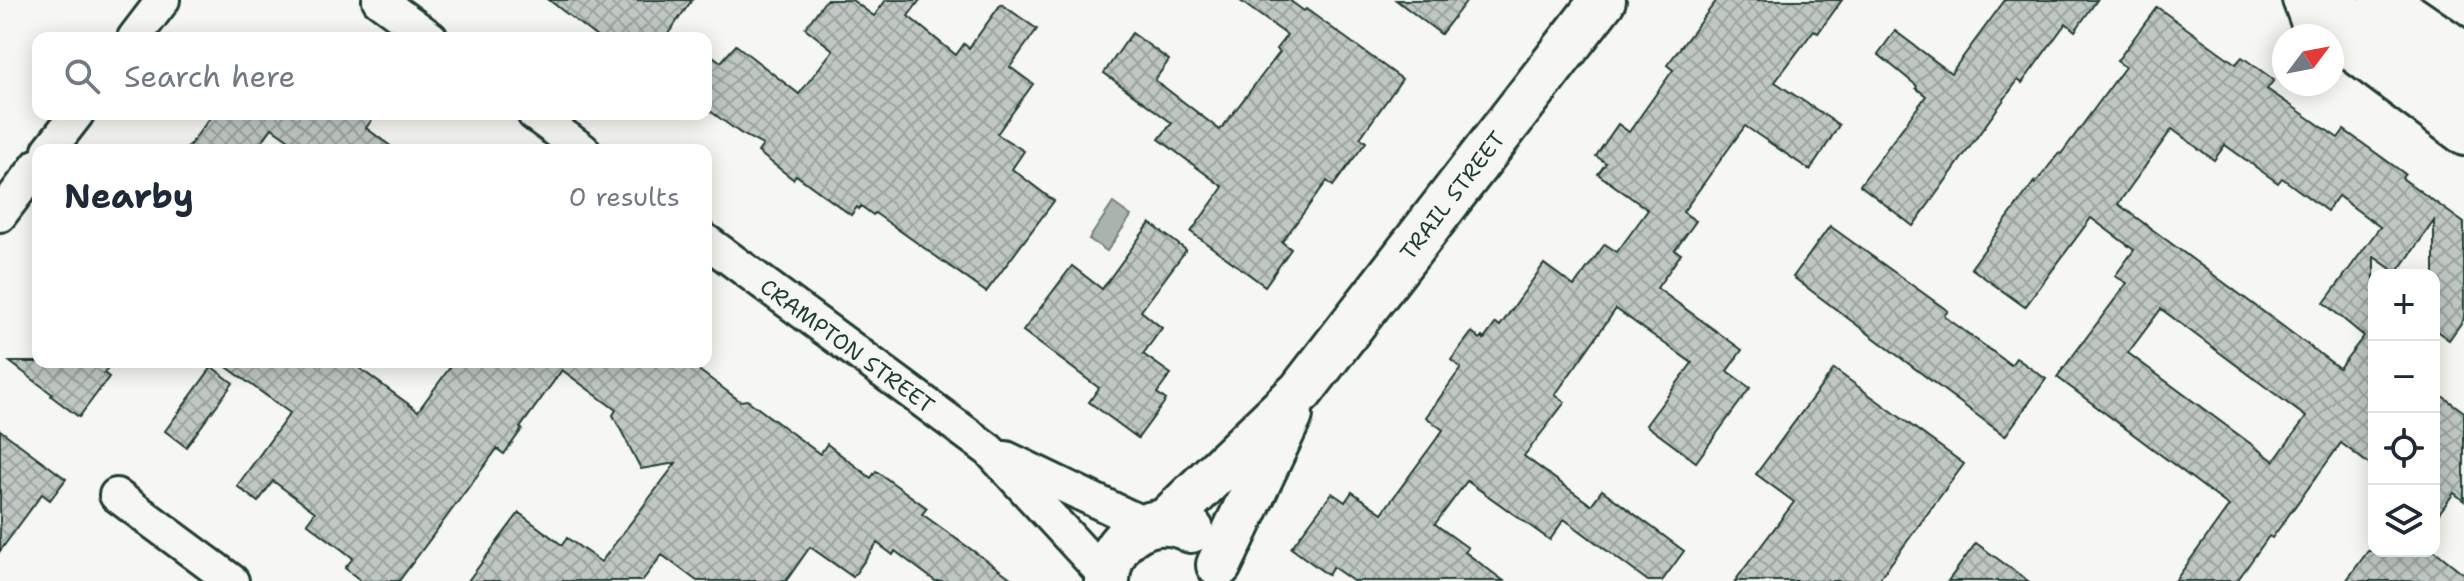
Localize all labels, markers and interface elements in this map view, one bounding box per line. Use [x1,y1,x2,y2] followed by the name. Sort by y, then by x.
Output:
[2272,24,2344,96] north arrow
[32,32,712,120] search box
[60,54,104,98] icon: search
[124,56,295,97] text: Search here
[1393,125,1511,266] street label: TRAIL STREET
[64,173,194,219] text: Nearby
[568,179,680,214] text: 0 results
[2368,269,2440,557] map controls
[2368,269,2440,341] button: +
[755,272,941,420] street label: CRAMPTON STREET
[2368,341,2440,413] button: −
[2368,413,2440,485] button: locate
[2368,485,2440,557] button: layers

